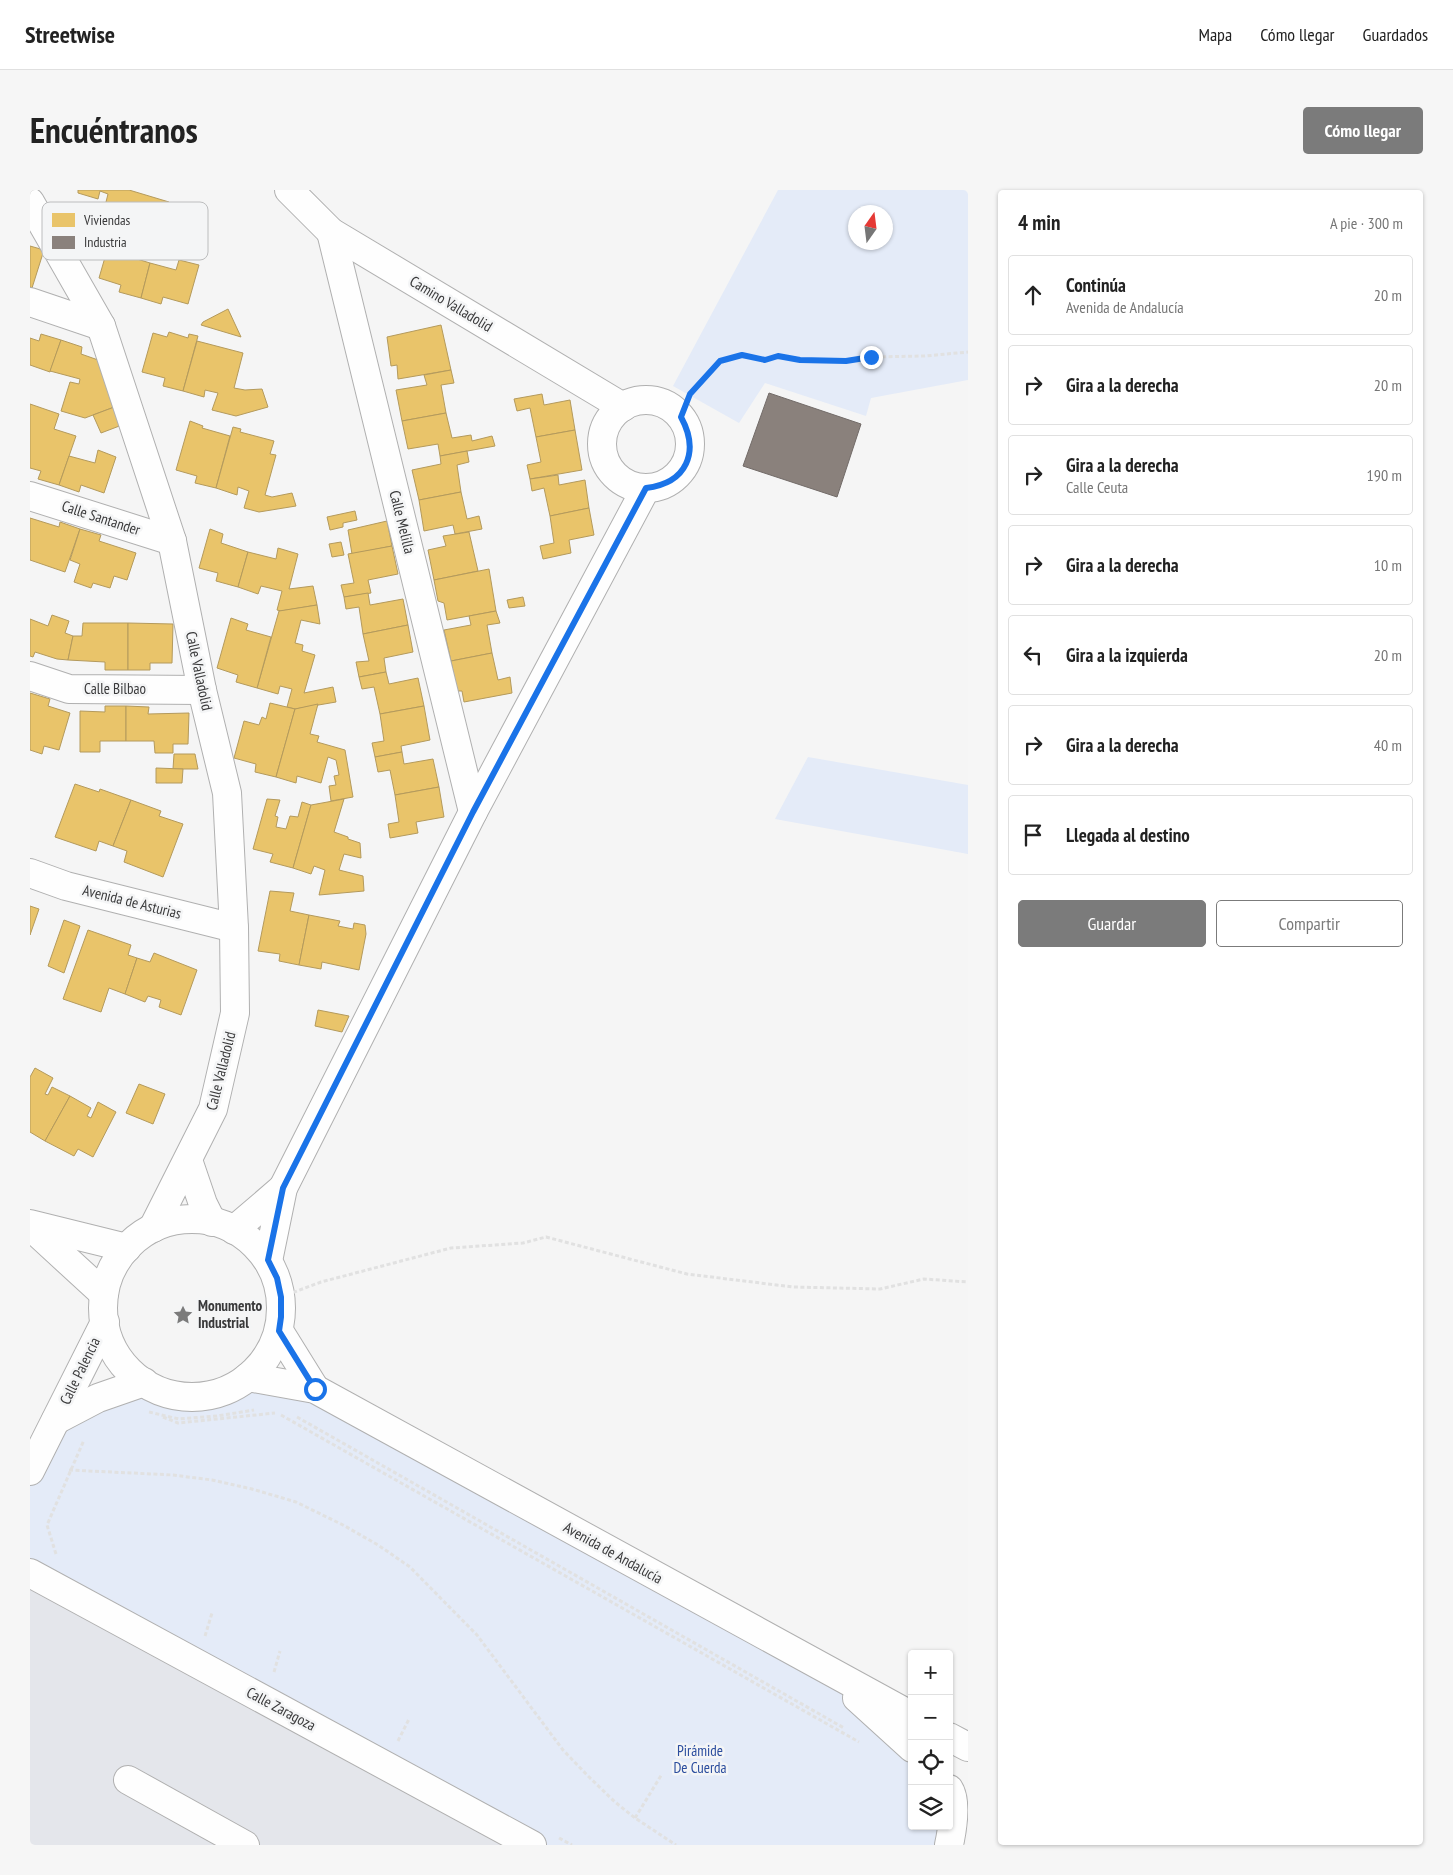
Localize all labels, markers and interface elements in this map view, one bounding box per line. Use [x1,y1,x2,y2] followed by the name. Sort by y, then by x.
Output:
[25,19,115,50] text: Streetwise
[1198,23,1232,46] text: Mapa
[1260,23,1335,46] text: Cómo llegar
[1363,23,1428,46] text: Guardados
[30,107,198,153] text: Encuéntranos
[1303,107,1423,154] button: Cómo llegar
[42,202,208,260] legend
[848,205,893,250] north arrow
[1018,209,1060,236] text: 4 min
[83,211,131,229] text: Viviendas
[1330,213,1403,233] text: A pie · 300 m
[84,233,127,251] text: Industria
[406,271,496,336] street label: Camino Valladolid
[1066,273,1126,297] text: Continúa
[1019,281,1047,309] icon: ahead
[1374,285,1402,305] text: 20 m
[1066,297,1184,317] text: Avenida de Andalucía
[860,346,883,369] route end
[1019,371,1047,399] icon: right
[1066,373,1179,397] text: Gira a la derecha
[1374,375,1402,395] text: 20 m
[1066,453,1179,477] text: Gira a la derecha
[1019,461,1047,489] icon: right
[1367,465,1402,485] text: 190 m
[1066,477,1128,497] text: Calle Ceuta
[385,488,420,555] street label: Calle Melilla
[59,496,144,539] street label: Calle Santander
[1019,551,1047,579] icon: right
[1066,553,1179,577] text: Gira a la derecha
[1374,555,1402,575] text: 10 m
[182,630,217,712] street label: Calle Valladolid
[1019,641,1047,669] icon: left
[1066,643,1188,667] text: Gira a la izquierda
[1374,645,1402,665] text: 20 m
[84,679,146,698] street label: Calle Bilbao
[1019,731,1047,759] icon: right
[1066,733,1179,757] text: Gira a la derecha
[1374,735,1402,755] text: 40 m
[1019,821,1047,849] icon: arrive
[1066,823,1190,847] text: Llegada al destino
[81,880,183,923] street label: Avenida de Asturias
[1018,900,1206,947] button: Guardar
[1216,900,1403,947] button: Compartir
[202,1030,239,1112] street label: Calle Valladolid
[198,1296,263,1332] place label: Monumento Industrial
[172,1304,194,1326] place icon: Monumento Industrial
[55,1334,104,1407] street label: Calle Palencia
[304,1378,327,1401] route start
[560,1517,666,1588] street label: Avenida de Andalucía
[908,1650,953,1830] map controls
[908,1650,953,1695] button: +
[243,1682,319,1735] street label: Calle Zaragoza
[908,1695,953,1740] button: −
[908,1740,953,1785] button: locate
[673,1741,727,1777] park label: Pirámide De Cuerda
[908,1785,953,1830] button: layers

